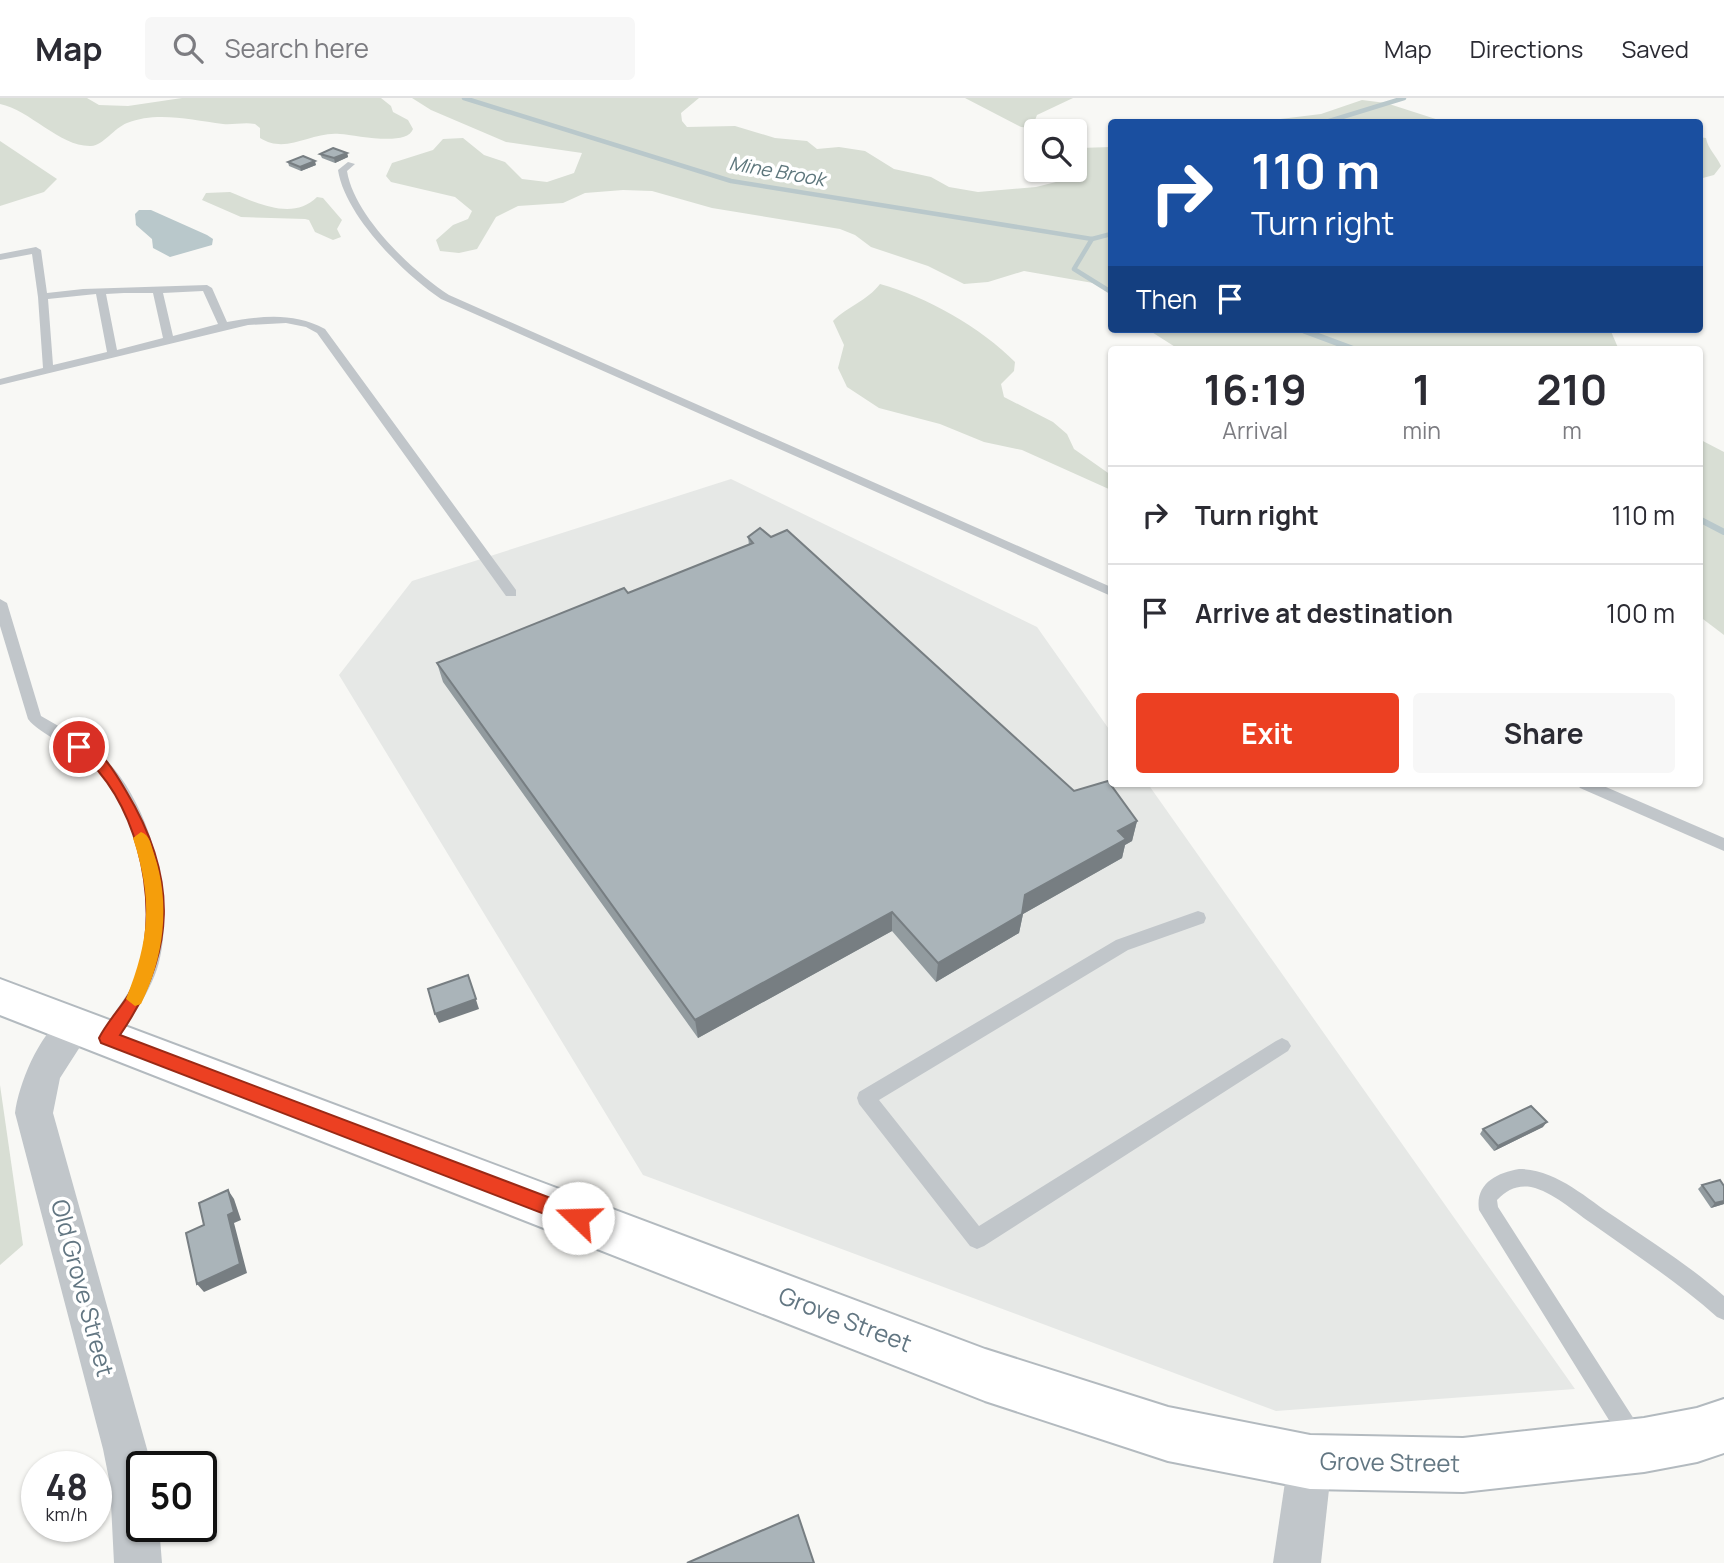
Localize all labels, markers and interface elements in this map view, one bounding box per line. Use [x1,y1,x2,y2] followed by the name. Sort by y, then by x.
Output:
[145,17,635,80] search box
[35,26,103,71] text: Map
[169,29,207,67] icon: search
[225,30,369,66] text: Search here
[1384,32,1432,65] text: Map
[1470,32,1583,65] text: Directions
[1621,32,1689,65] text: Saved
[1024,119,1087,182] map controls
[1024,119,1087,182] button: search
[1251,137,1380,204] text: 110 m
[1136,147,1227,238] icon: right
[727,150,829,193] water label: Mine Brook
[1251,201,1394,245] text: Turn right
[1211,280,1249,318] icon: arrive
[1136,281,1197,317] text: Then
[1204,360,1307,418] text: 16:19
[1412,360,1431,418] text: 1
[1536,360,1607,418] text: 210
[1222,414,1288,446] text: Arrival
[1402,414,1441,446] text: min
[1562,414,1582,446] text: m
[1136,496,1174,534] icon: right
[1195,497,1319,533] text: Turn right
[1612,497,1675,533] text: 110 m
[1136,594,1174,632] icon: arrive
[1195,595,1453,631] text: Arrive at destination
[1606,595,1675,631] text: 100 m
[1136,693,1399,773] button: Exit
[1413,693,1675,773] button: Share
[49,717,109,777] pin
[60,728,98,766] icon: arrive
[541,1181,615,1255] position arrow
[44,1195,123,1380] street label: Old Grove Street
[774,1278,917,1359] street label: Grove Street
[1320,1444,1460,1479] street label: Grove Street
[126,1451,217,1542] speed limit sign: 50
[45,1463,88,1511] text: 48
[46,1502,87,1526] text: km/h

